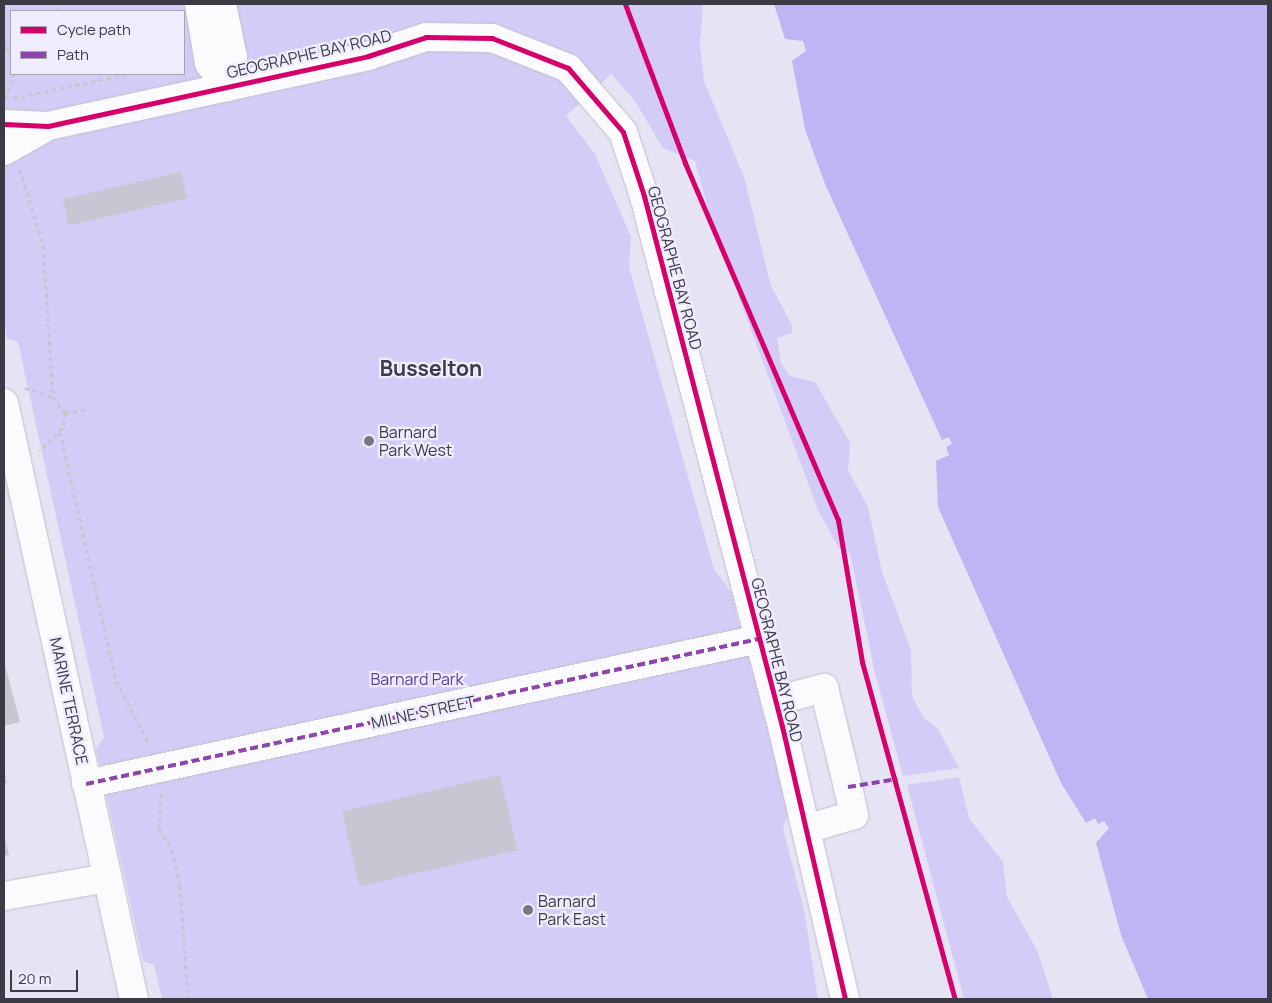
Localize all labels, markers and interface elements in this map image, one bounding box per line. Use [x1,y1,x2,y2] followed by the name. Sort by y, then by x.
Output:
[10,10,185,75] legend
[57,19,131,40] text: Cycle path
[224,26,394,82] street label: GEOGRAPHE BAY ROAD
[57,44,89,65] text: Path
[644,184,706,352] street label: GEOGRAPHE BAY ROAD
[380,355,482,381] district label: Busselton
[379,422,452,460] place label: Barnard Park West
[363,435,375,447] marker: Barnard Park West
[747,576,807,744] street label: GEOGRAPHE BAY ROAD
[46,635,92,767] street label: MARINE TERRACE
[370,669,464,689] park label: Barnard Park
[369,692,477,732] street label: MILNE STREET
[538,891,606,929] place label: Barnard Park East
[522,904,534,916] marker: Barnard Park East
[12,960,80,992] scale bar
[18,968,51,989] text: 20 m

